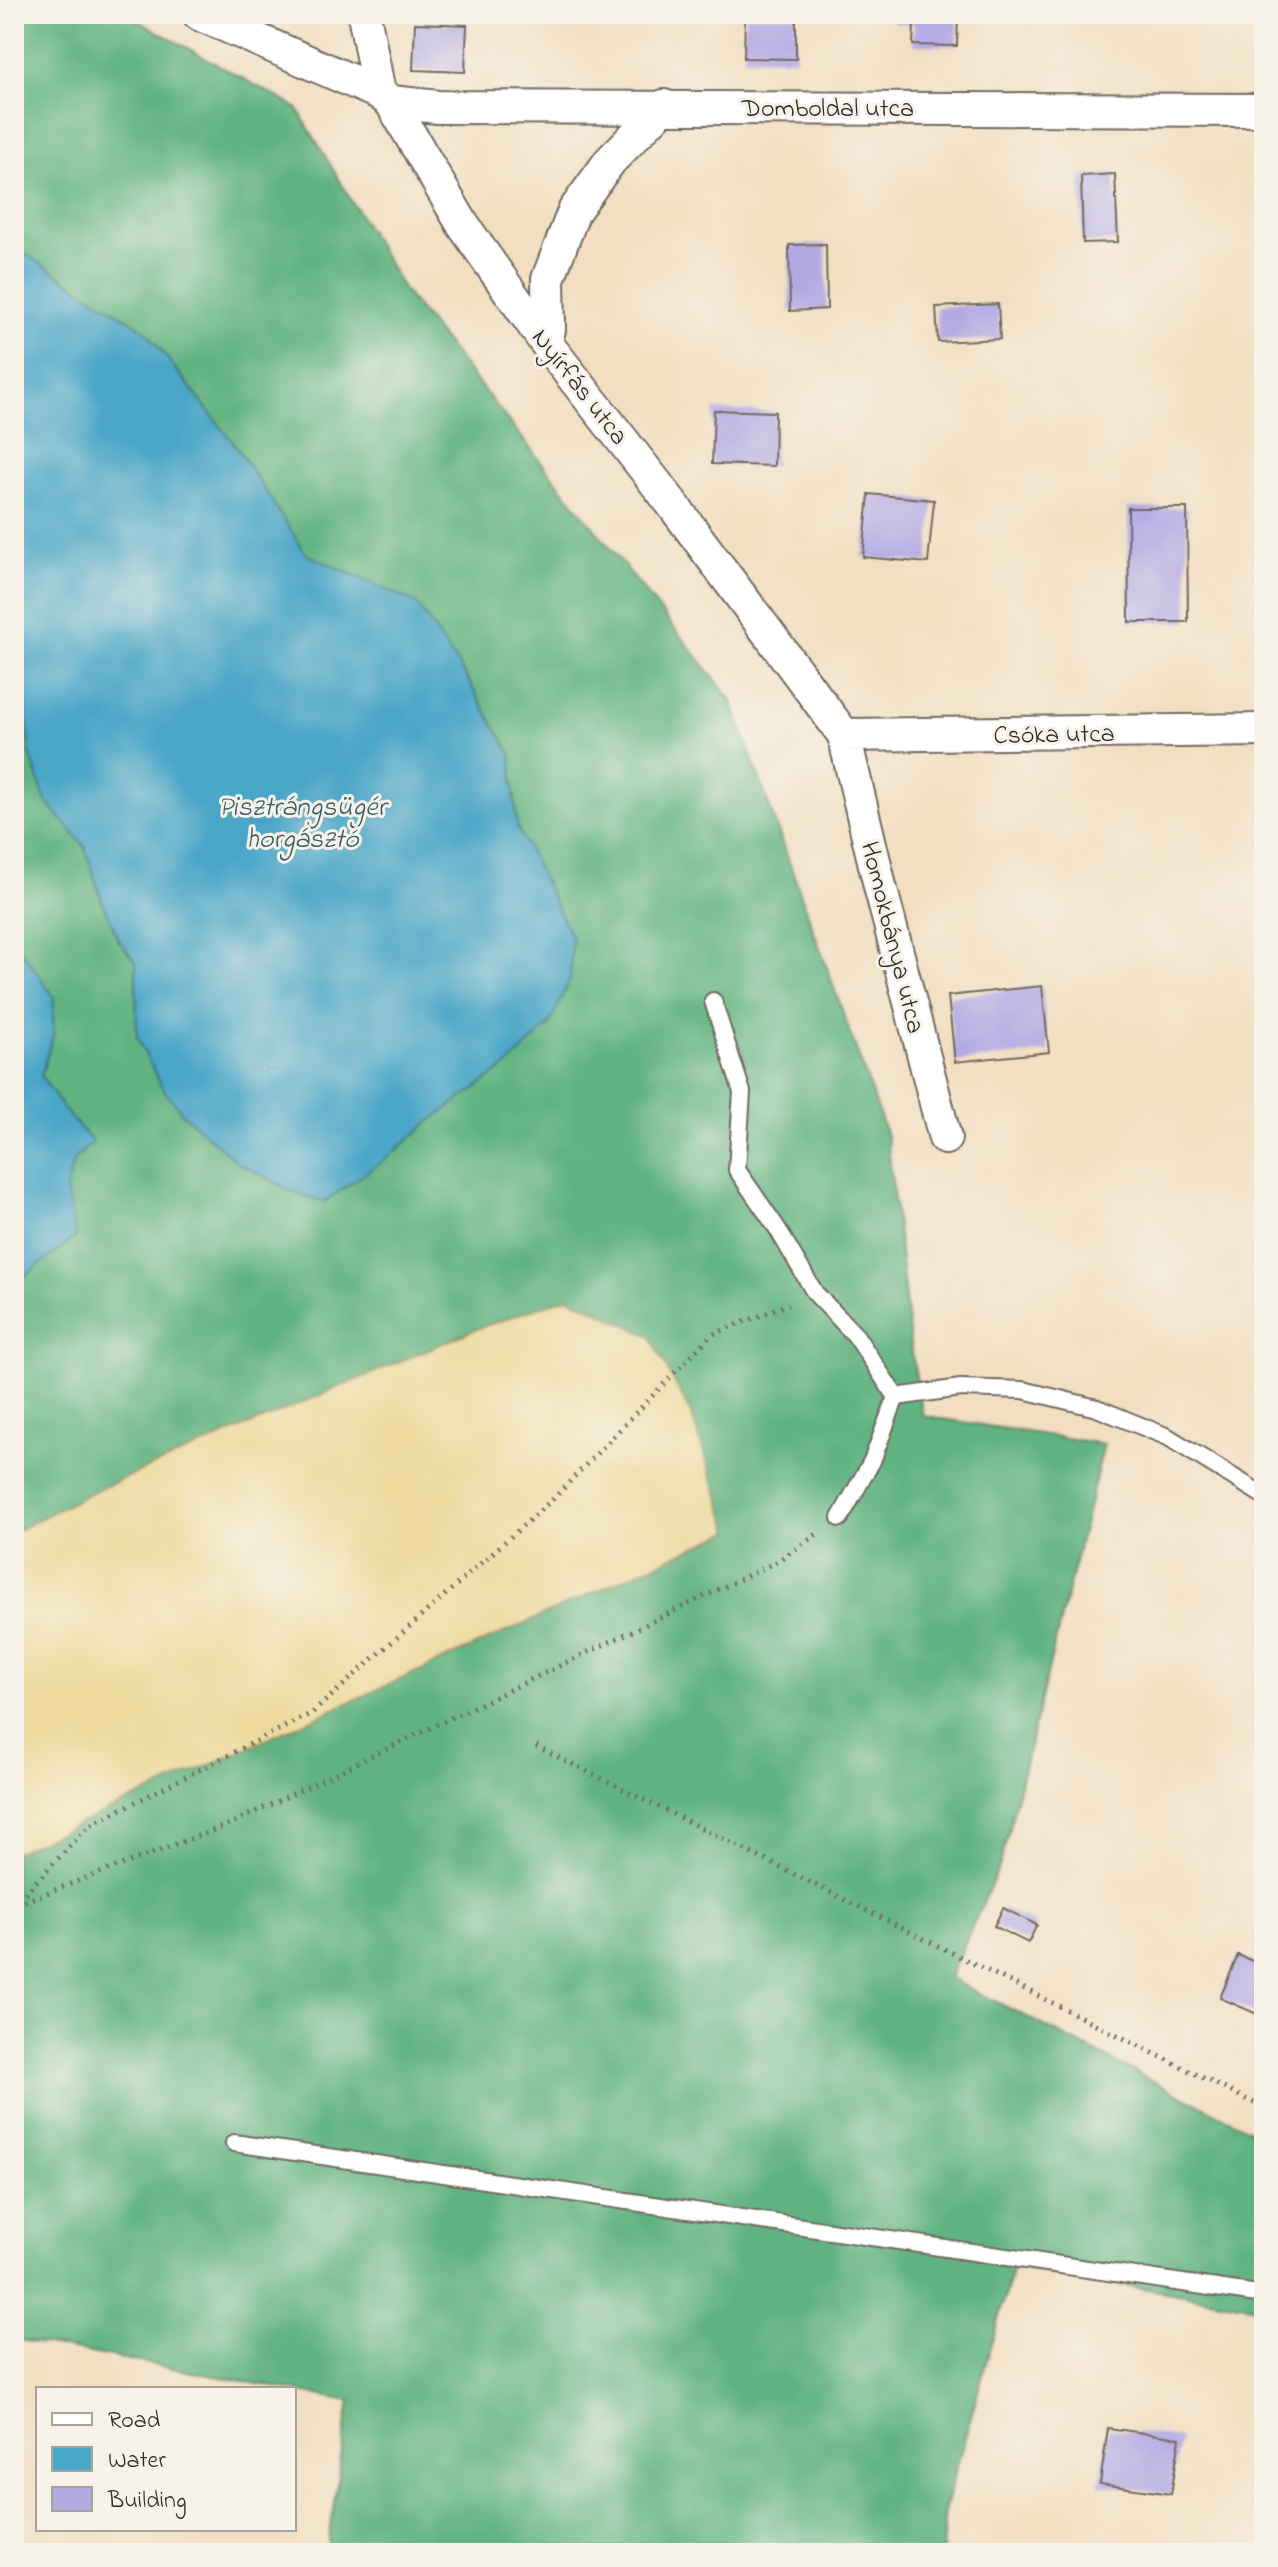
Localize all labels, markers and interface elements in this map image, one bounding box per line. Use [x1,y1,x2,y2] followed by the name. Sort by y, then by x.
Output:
[741,91,914,129] street label: Domboldal utca
[521,321,636,454] street label: Nyírfás utca
[993,716,1115,756] street label: Csóka utca
[218,788,389,861] water label: Pisztrángsügér horgásztó
[849,838,933,1038] street label: Homokbánya utca
[36,2387,296,2531] legend
[108,2404,161,2439] text: Road
[108,2444,166,2479] text: Water
[107,2484,187,2519] text: Building

